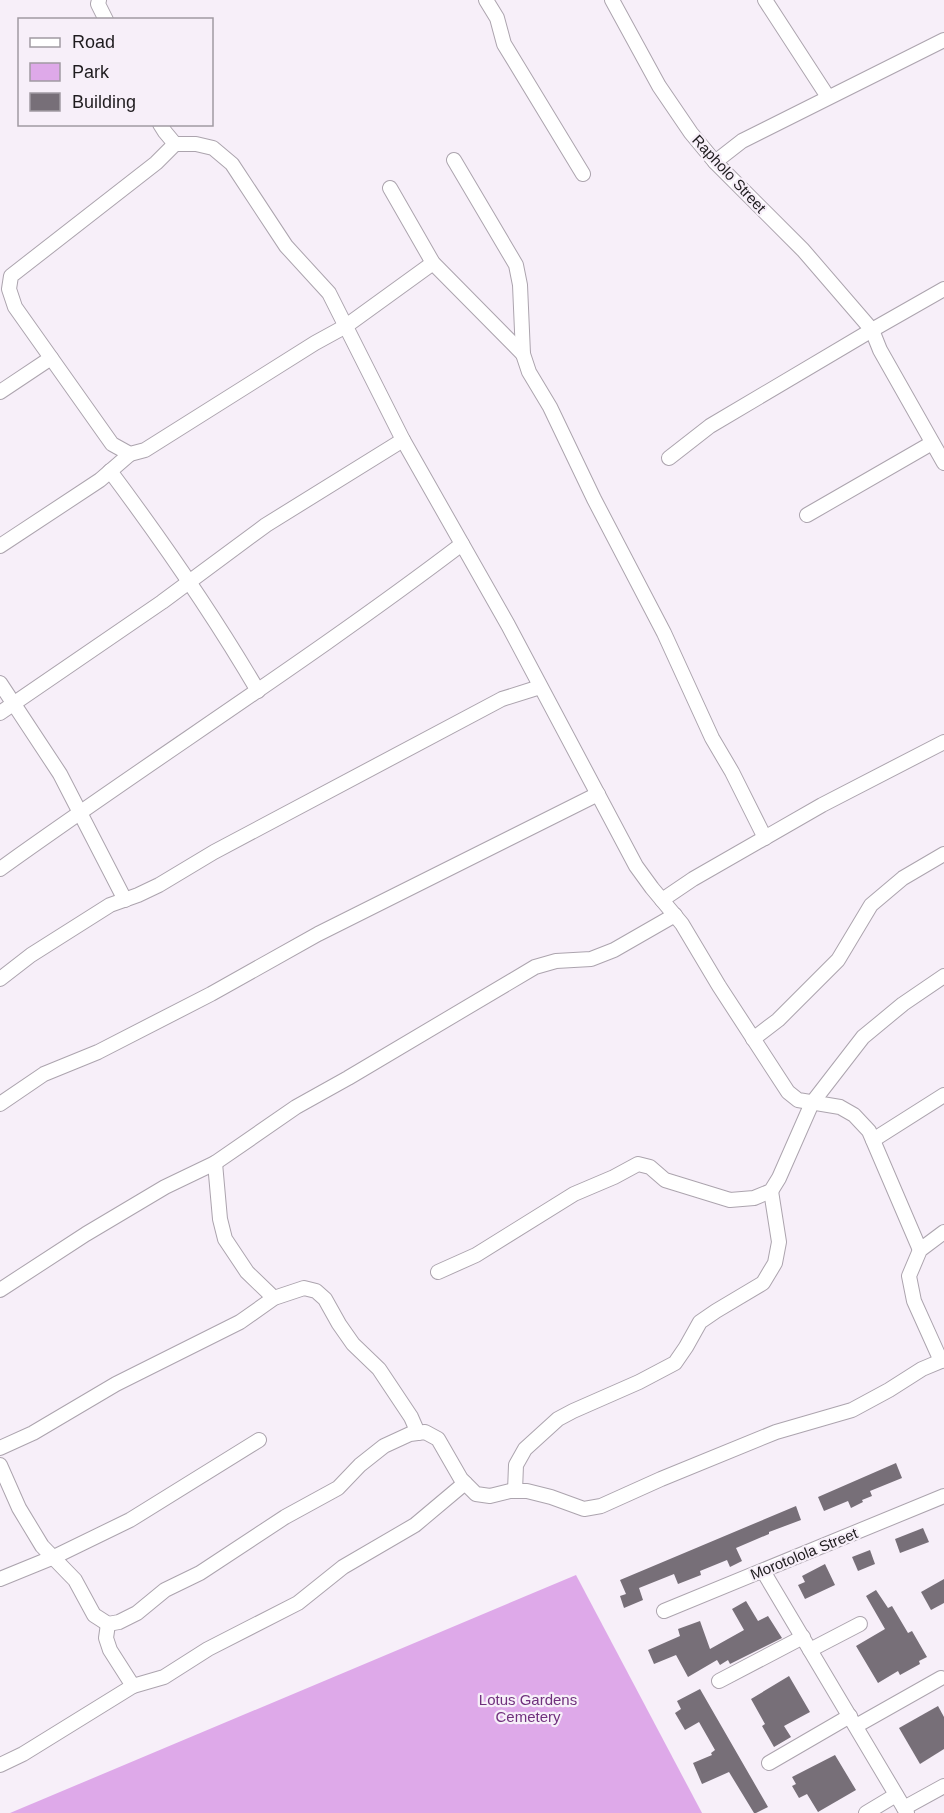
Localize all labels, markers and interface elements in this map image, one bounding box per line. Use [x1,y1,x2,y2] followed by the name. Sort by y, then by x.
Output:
[18,18,213,126] legend
[72,32,115,52] text: Road
[72,62,110,82] text: Park
[72,92,136,112] text: Building
[689,131,770,217] street label: Rapholo Street
[748,1524,861,1583] street label: Morotolola Street
[479,1691,577,1725] park label: Lotus Gardens Cemetery

